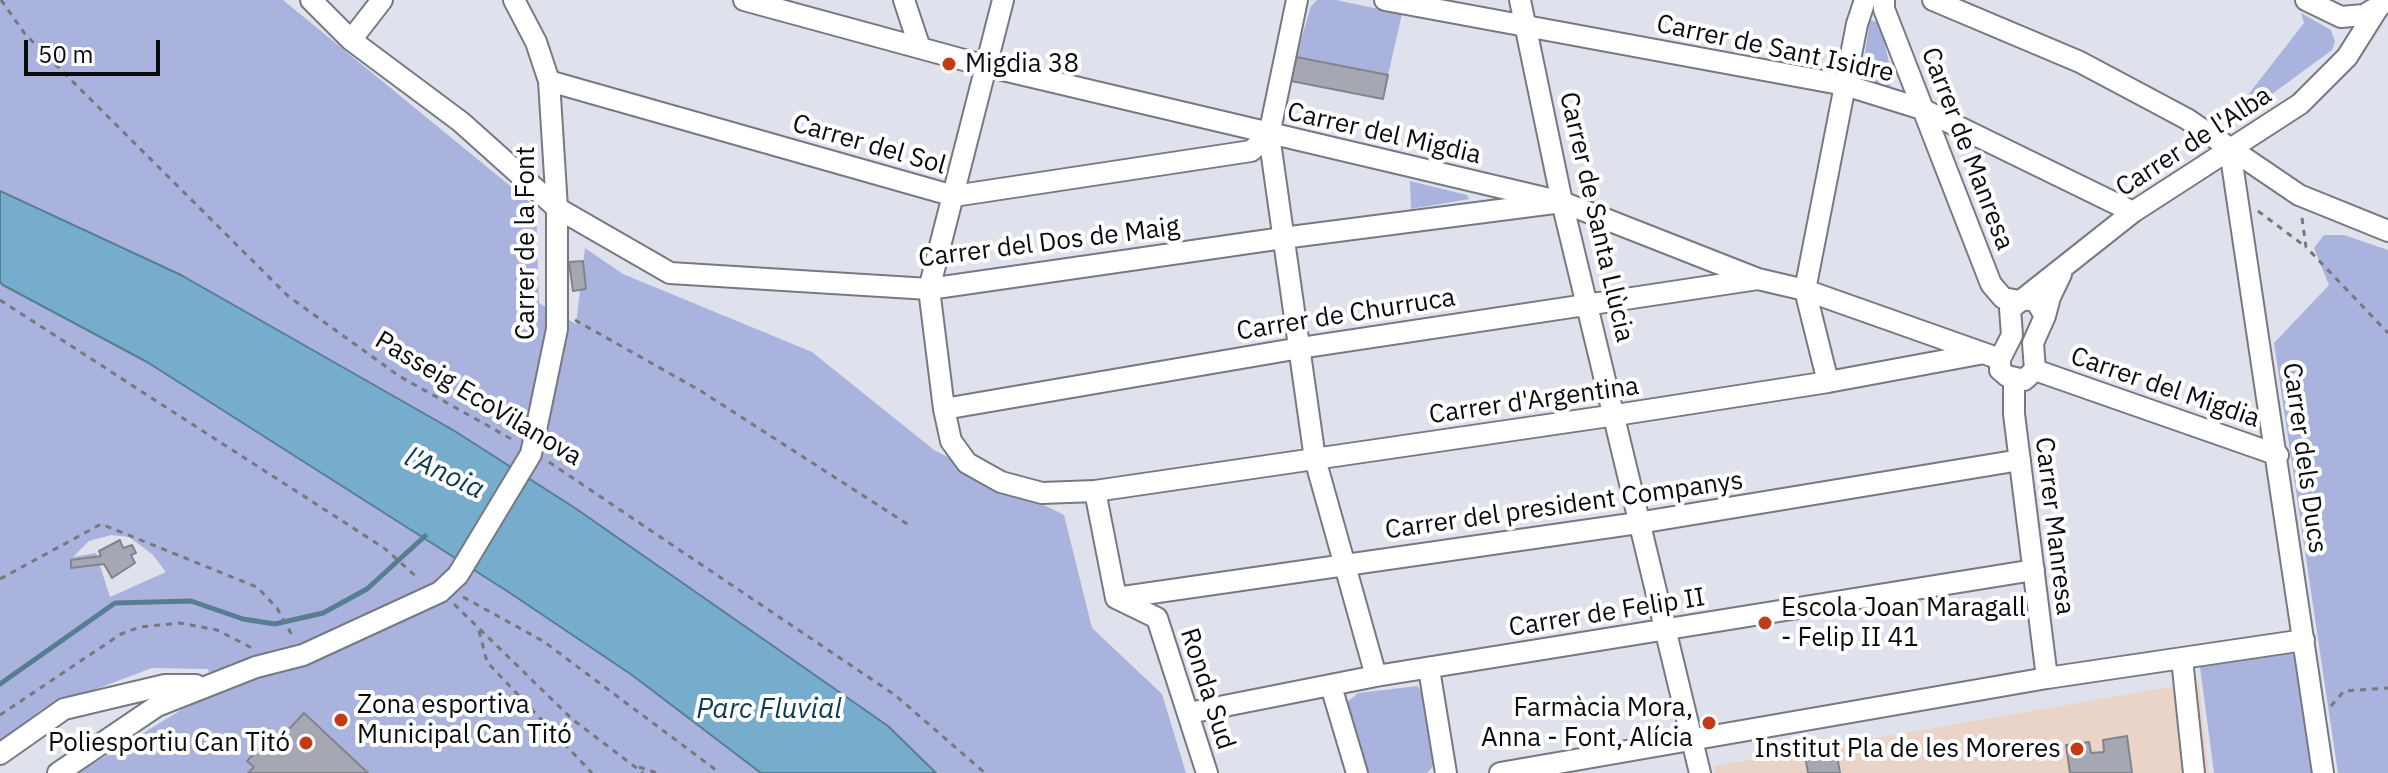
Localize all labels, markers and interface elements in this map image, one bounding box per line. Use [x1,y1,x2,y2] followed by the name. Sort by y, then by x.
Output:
[1654,9,1896,89] street label: Carrer de Sant Isidre
[28,24,164,74] scale bar
[38,38,93,70] text: 50 m
[1914,43,2020,255] street label: Carrer de Manresa
[965,48,1079,80] place label: Migdia 38
[940,55,958,73] marker: Migdia 38
[2110,80,2278,204] street label: Carrer de l'Alba
[1552,89,1640,345] street label: Carrer de Santa Llùcia
[1284,97,1484,171] street label: Carrer del Migdia
[789,108,949,182] street label: Carrer del Sol
[510,146,542,340] street label: Carrer de la Font
[917,211,1181,275] street label: Carrer del Dos de Maig
[1234,282,1458,348] street label: Carrer de Churruca
[369,325,587,473] street label: Passeig EcoVilanova
[2066,341,2264,435] street label: Carrer del Migdia
[2275,361,2333,555] street label: Carrer dels Ducs
[1427,371,1641,431] street label: Carrer d'Argentina
[2028,435,2080,617] street label: Carrer Manresa
[399,441,489,507] water label: l'Anoia
[1383,465,1745,547] street label: Carrer del president Companys
[1507,582,1707,644] street label: Carrer de Felip II
[1781,592,2026,654] place label: Escola Joan Maragall - Felip II 41
[1756,614,1774,632] marker: Escola Joan Maragall - Felip II 41
[1173,624,1241,754] street label: Ronda Sud
[357,689,572,750] place label: Zona esportiva Municipal Can Titó
[1481,692,1693,754] place label: Farmàcia Mora, Anna - Font, Alícia
[696,693,842,727] water label: Parc Fluvial
[332,711,350,729] marker: Zona esportiva Municipal Can Titó
[1700,714,1718,732] marker: Farmàcia Mora, Anna - Font, Alícia
[48,727,290,759] place label: Poliesportiu Can Titó
[1754,733,2061,765] place label: Institut Pla de les Moreres
[297,734,315,752] marker: Poliesportiu Can Titó
[2068,740,2086,758] marker: Institut Pla de les Moreres

